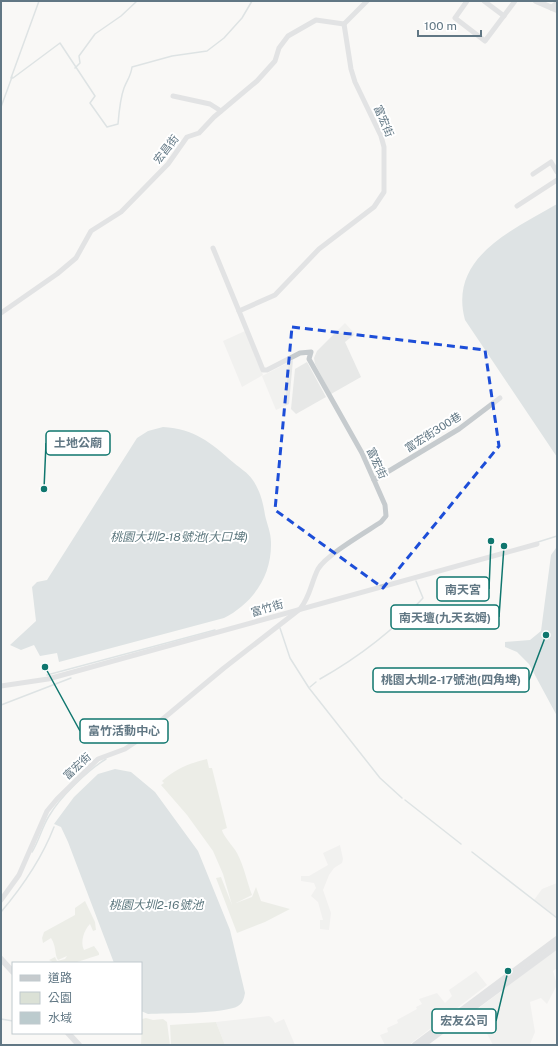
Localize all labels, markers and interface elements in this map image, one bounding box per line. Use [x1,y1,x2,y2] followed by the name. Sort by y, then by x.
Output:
[418,12,481,38] scale bar
[424,19,457,33] text: 100 m
[372,103,396,139] street label: 富宏街
[151,132,181,166] street label: 宏昌街
[403,410,463,454] street label: 富宏街300巷
[46,431,110,455] callout: 土地公廟
[54,436,102,450] text: 土地公廟
[365,446,389,480] street label: 富宏街
[110,530,248,544] water label: 桃園大圳2-18號池(大口埤)
[437,577,489,601] callout: 南天宮
[445,583,481,597] text: 南天宮
[249,598,285,618] street label: 富竹街
[391,605,499,629] callout: 南天壇(九天玄姆)
[399,611,491,625] text: 南天壇(九天玄姆)
[373,668,529,692] callout: 桃園大圳2-17號池(四角埤)
[381,673,521,687] text: 桃園大圳2-17號池(四角埤)
[80,719,168,743] callout: 富竹活動中心
[88,724,160,738] text: 富竹活動中心
[61,750,93,782] street label: 富宏街
[109,898,205,912] water label: 桃園大圳2-16號池
[12,962,142,1034] legend
[48,971,72,985] text: 道路
[48,991,72,1005] text: 公園
[432,1009,496,1033] callout: 宏友公司
[48,1011,72,1025] text: 水域
[440,1014,488,1028] text: 宏友公司

